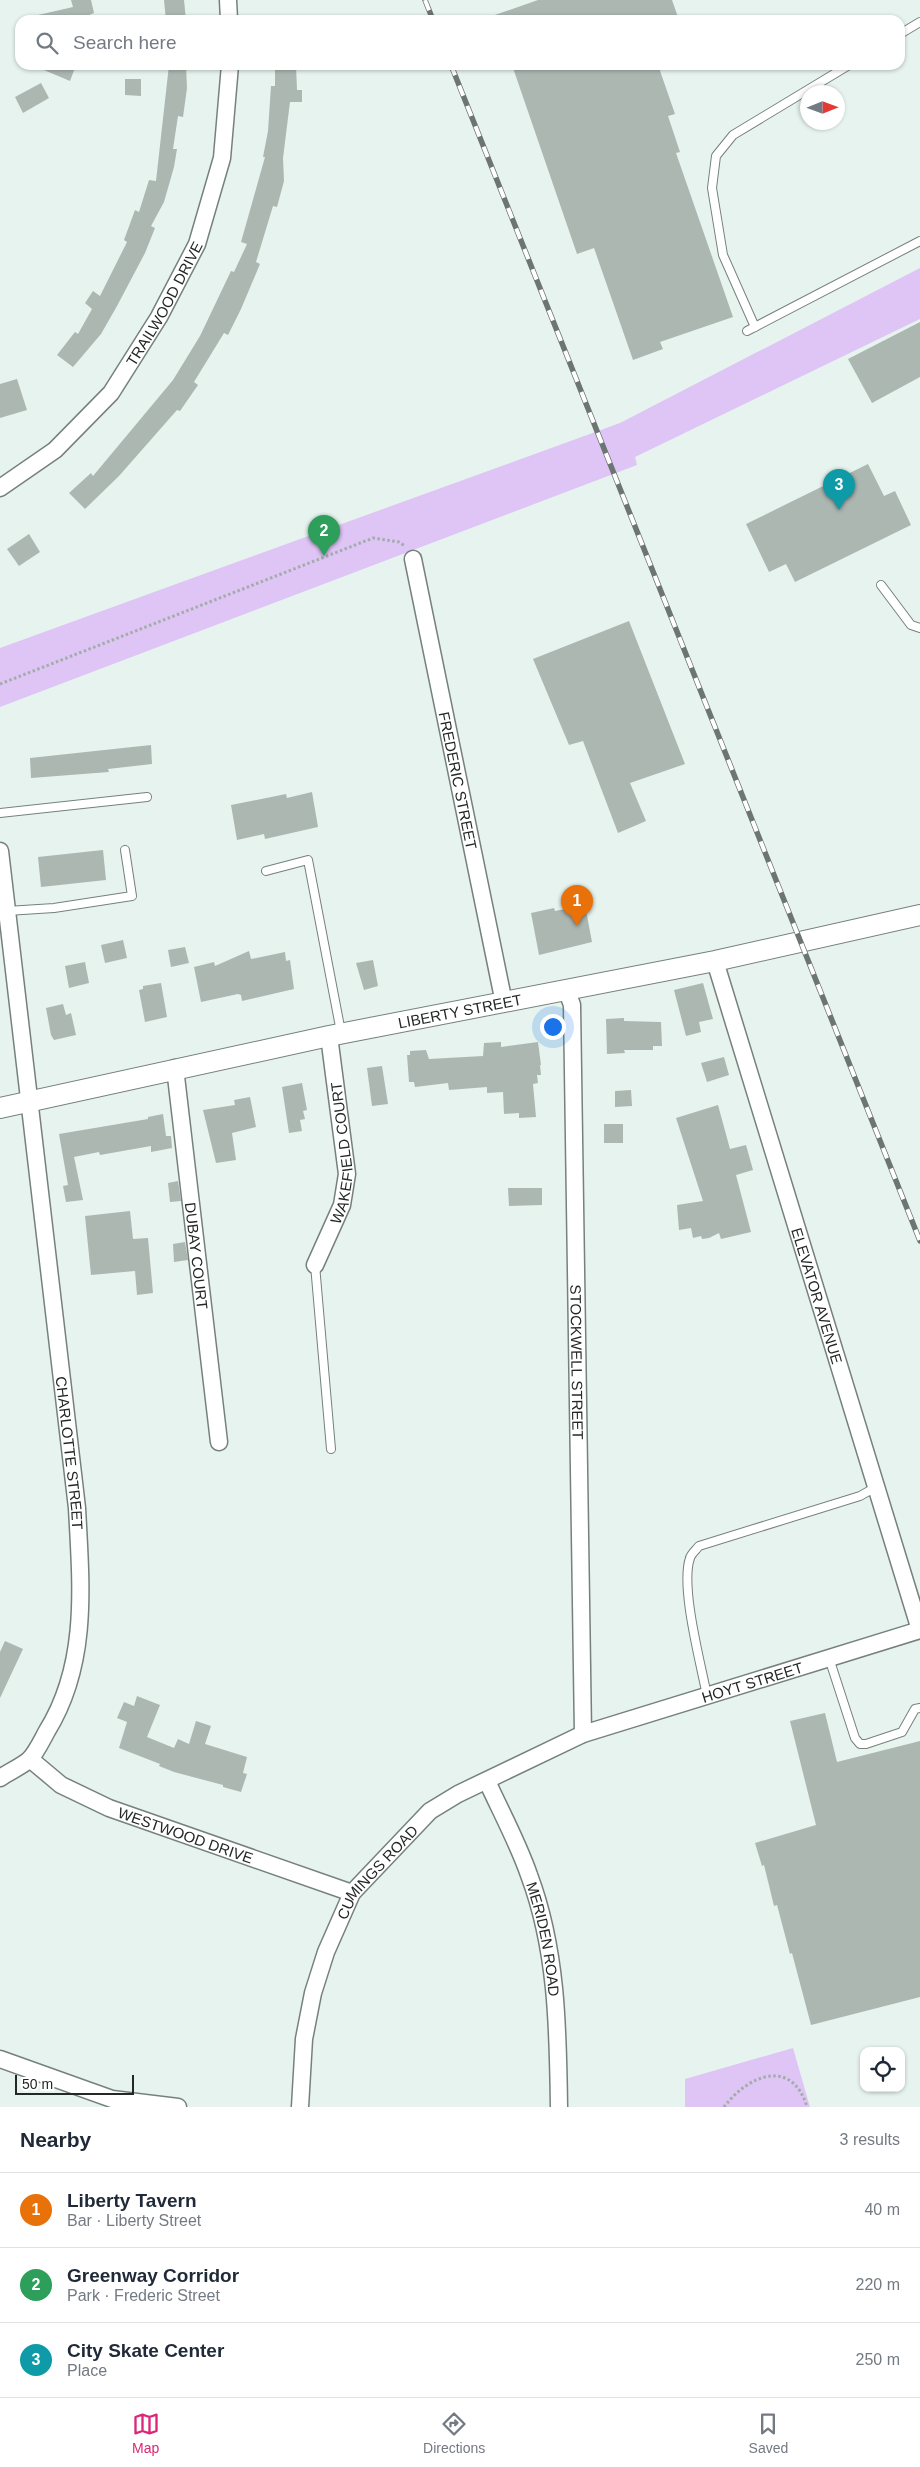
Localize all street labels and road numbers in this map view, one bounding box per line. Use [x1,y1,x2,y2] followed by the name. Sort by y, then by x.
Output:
[122,238,205,369] street label: TRAILWOOD DRIVE
[436,710,481,851] street label: FREDERIC STREET
[397,990,523,1031] street label: LIBERTY STREET
[326,1081,356,1226] street label: WAKEFIELD COURT
[182,1201,212,1310] street label: DUBAY COURT
[789,1225,846,1366] street label: ELEVATOR AVENUE
[568,1284,587,1440] street label: STOCKWELL STREET
[53,1375,87,1530] street label: CHARLOTTE STREET
[699,1658,805,1705] street label: HOYT STREET
[116,1803,255,1866] street label: WESTWOOD DRIVE
[333,1821,421,1922] street label: CUMINGS ROAD
[524,1879,563,1997] street label: MERIDEN ROAD

